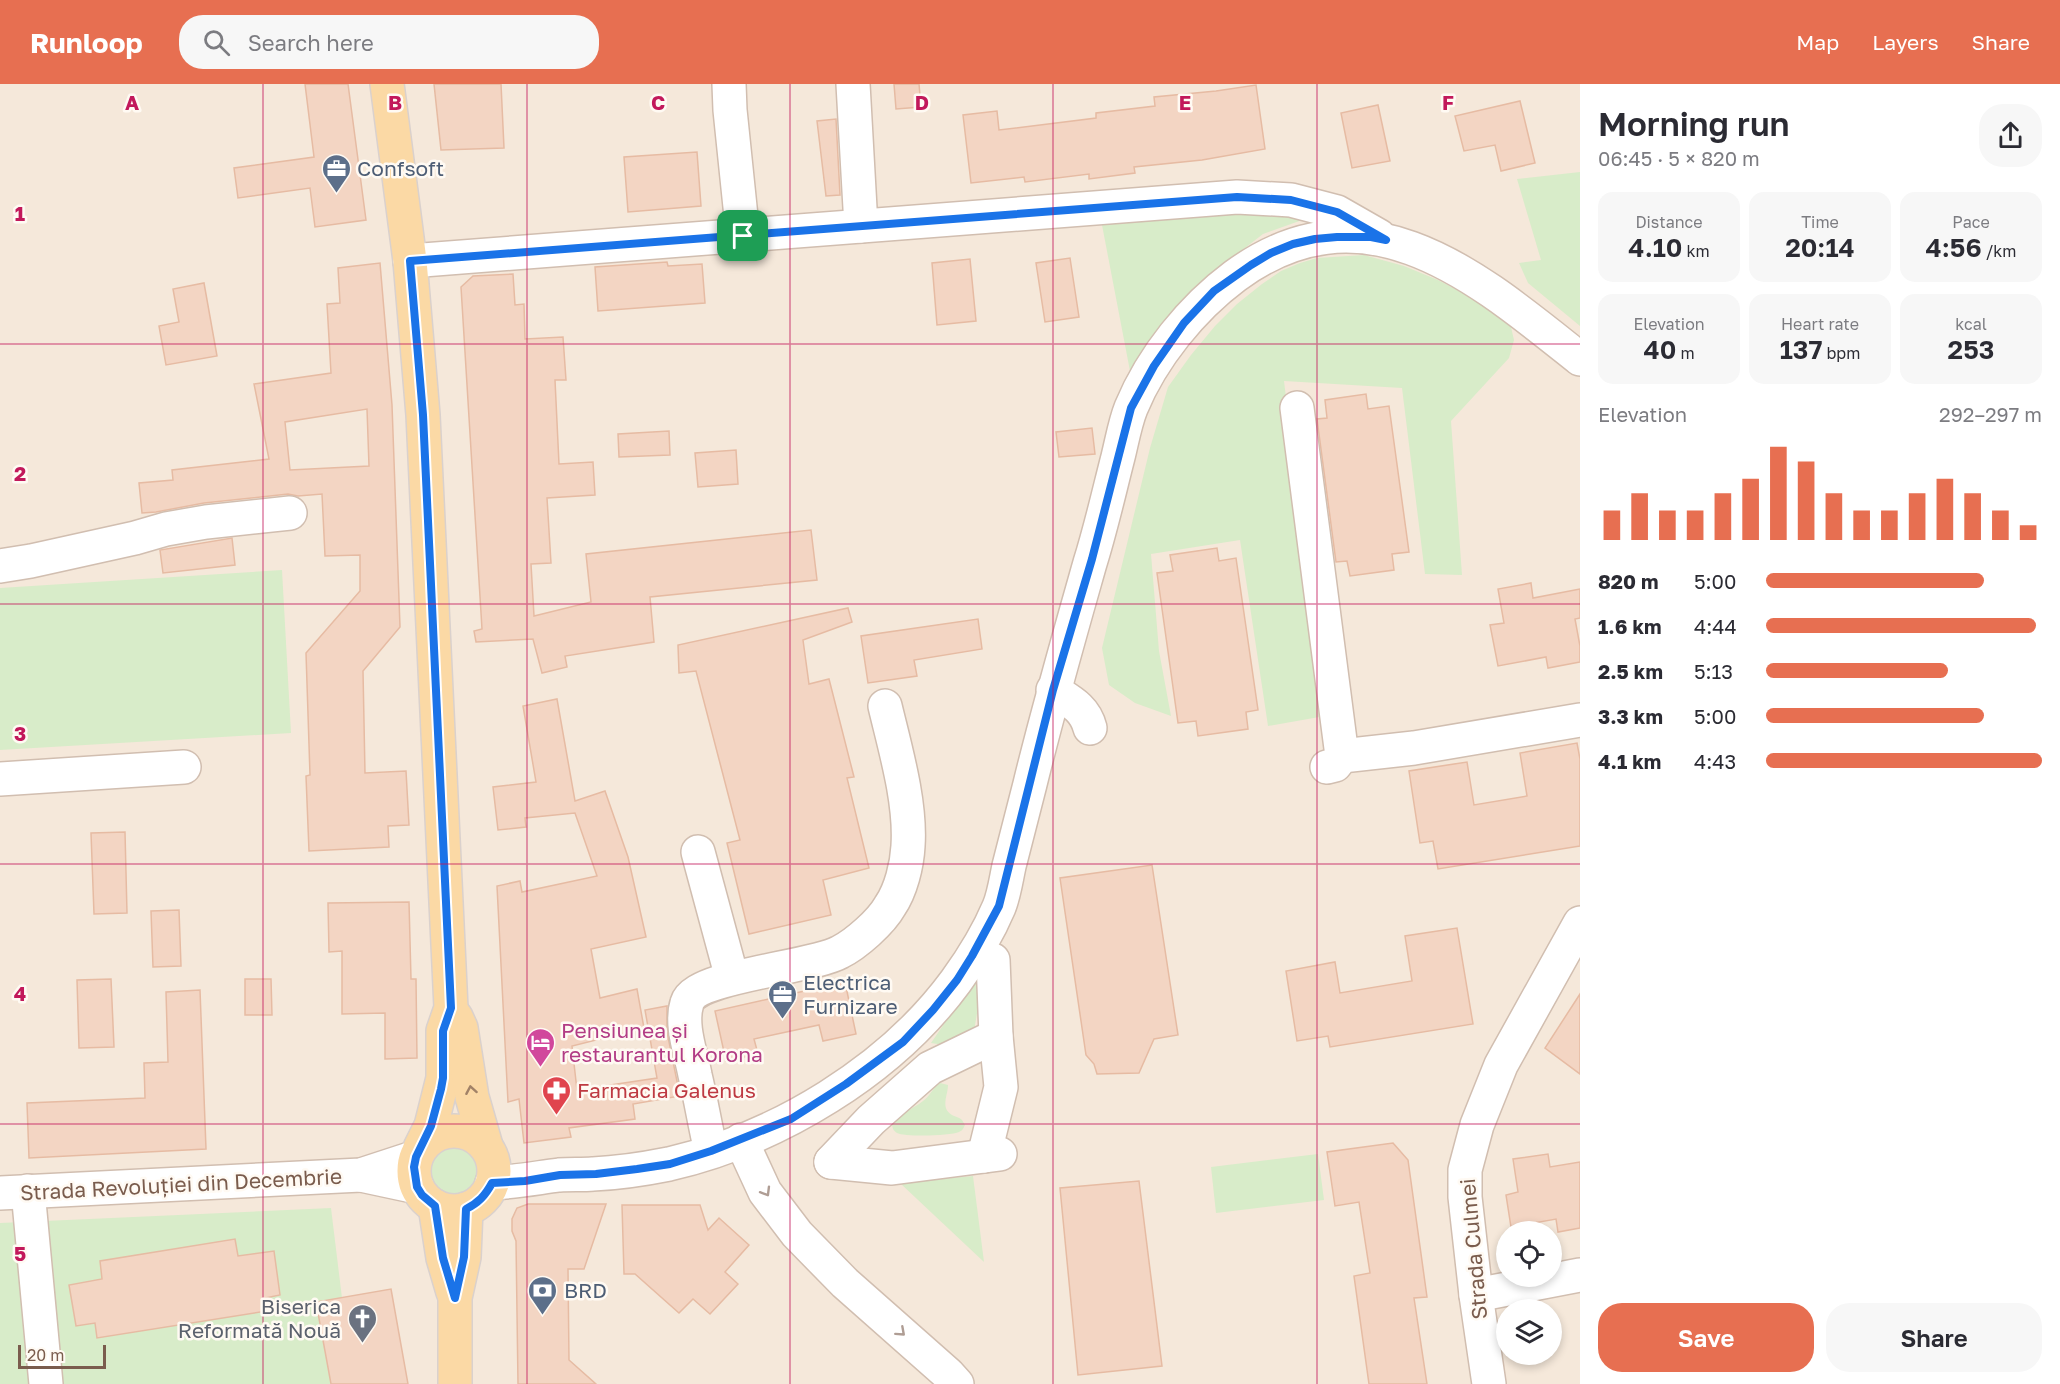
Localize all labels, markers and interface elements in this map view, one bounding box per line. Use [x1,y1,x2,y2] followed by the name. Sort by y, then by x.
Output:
[179,15,599,69] search box
[30,26,143,59] text: Runloop
[200,26,233,59] icon: search
[248,29,374,56] text: Search here
[1796,29,1839,55] text: Map
[1872,29,1939,55] text: Layers
[1972,29,2030,55] text: Share
[125,90,139,114] text: A
[388,90,402,114] text: B
[651,90,665,114] text: C
[915,90,929,114] text: D
[1179,90,1191,114] text: E
[1442,90,1454,114] text: F
[1598,104,1790,143] text: Morning run
[1979,104,2042,167] button: share
[1598,146,1760,170] text: 06:45 · 5 × 820 m
[320,152,352,194] office icon: Confsoft
[357,155,444,181] place label: Confsoft
[15,201,25,225] text: 1
[717,210,768,261] pin
[1635,212,1703,232] text: Distance
[1801,212,1839,232] text: Time
[1952,212,1990,232] text: Pace
[726,219,759,252] icon: arrive
[1628,232,1682,263] text: 4.10
[1785,232,1855,263] text: 20:14
[1925,232,1982,263] text: 4:56
[1682,241,1710,261] text: km
[1982,241,2017,261] text: /km
[1633,314,1705,334] text: Elevation
[1781,314,1859,334] text: Heart rate
[1955,314,1987,334] text: kcal
[1643,334,1676,365] text: 40
[1780,334,1823,365] text: 137
[1948,334,1994,365] text: 253
[1676,343,1695,363] text: m
[1823,343,1860,363] text: bpm
[1598,402,1687,426] text: Elevation
[1939,402,2042,426] text: 292–297 m
[14,461,26,485] text: 2
[1598,569,1659,593] text: 820 m
[1694,569,1736,593] text: 5:00
[1598,614,1662,638] text: 1.6 km
[1694,614,1737,638] text: 4:44
[1598,659,1663,683] text: 2.5 km
[1694,659,1733,683] text: 5:13
[1598,704,1663,728] text: 3.3 km
[1694,704,1736,728] text: 5:00
[14,721,26,745] text: 3
[1598,749,1661,773] text: 4.1 km
[1694,749,1736,773] text: 4:43
[803,969,898,1019] place label: Electrica Furnizare
[766,978,798,1020] office icon: Electrica Furnizare
[14,981,26,1005] text: 4
[561,1017,763,1067] place label: Pensiunea și restaurantul Korona
[524,1026,556,1068] hotel icon: Pensiunea și restaurantul Korona
[540,1074,572,1116] pharmacy icon: Farmacia Galenus
[577,1077,756,1103] place label: Farmacia Galenus
[465,1085,478,1095] one-way arrow
[19,1163,343,1205] street label: Strada Revoluției din Decembrie
[1454,1177,1492,1321] street label: Strada Culmei
[759,1186,771,1196] one-way arrow
[1496,1221,1562,1365] map controls
[1496,1221,1562,1287] button: locate
[14,1241,26,1265] text: 5
[527,1274,559,1316] bank icon: BRD
[564,1277,607,1303] place label: BRD
[178,1293,341,1343] place label: Biserica Reformată Nouă
[1496,1299,1562,1365] button: layers
[346,1302,378,1344] church icon: Biserica Reformată Nouă
[1598,1303,1814,1372] button: Save
[1826,1303,2042,1372] button: Share
[894,1325,905,1336] one-way arrow
[18,1342,106,1370] scale bar
[27,1345,64,1365] text: 20 m

